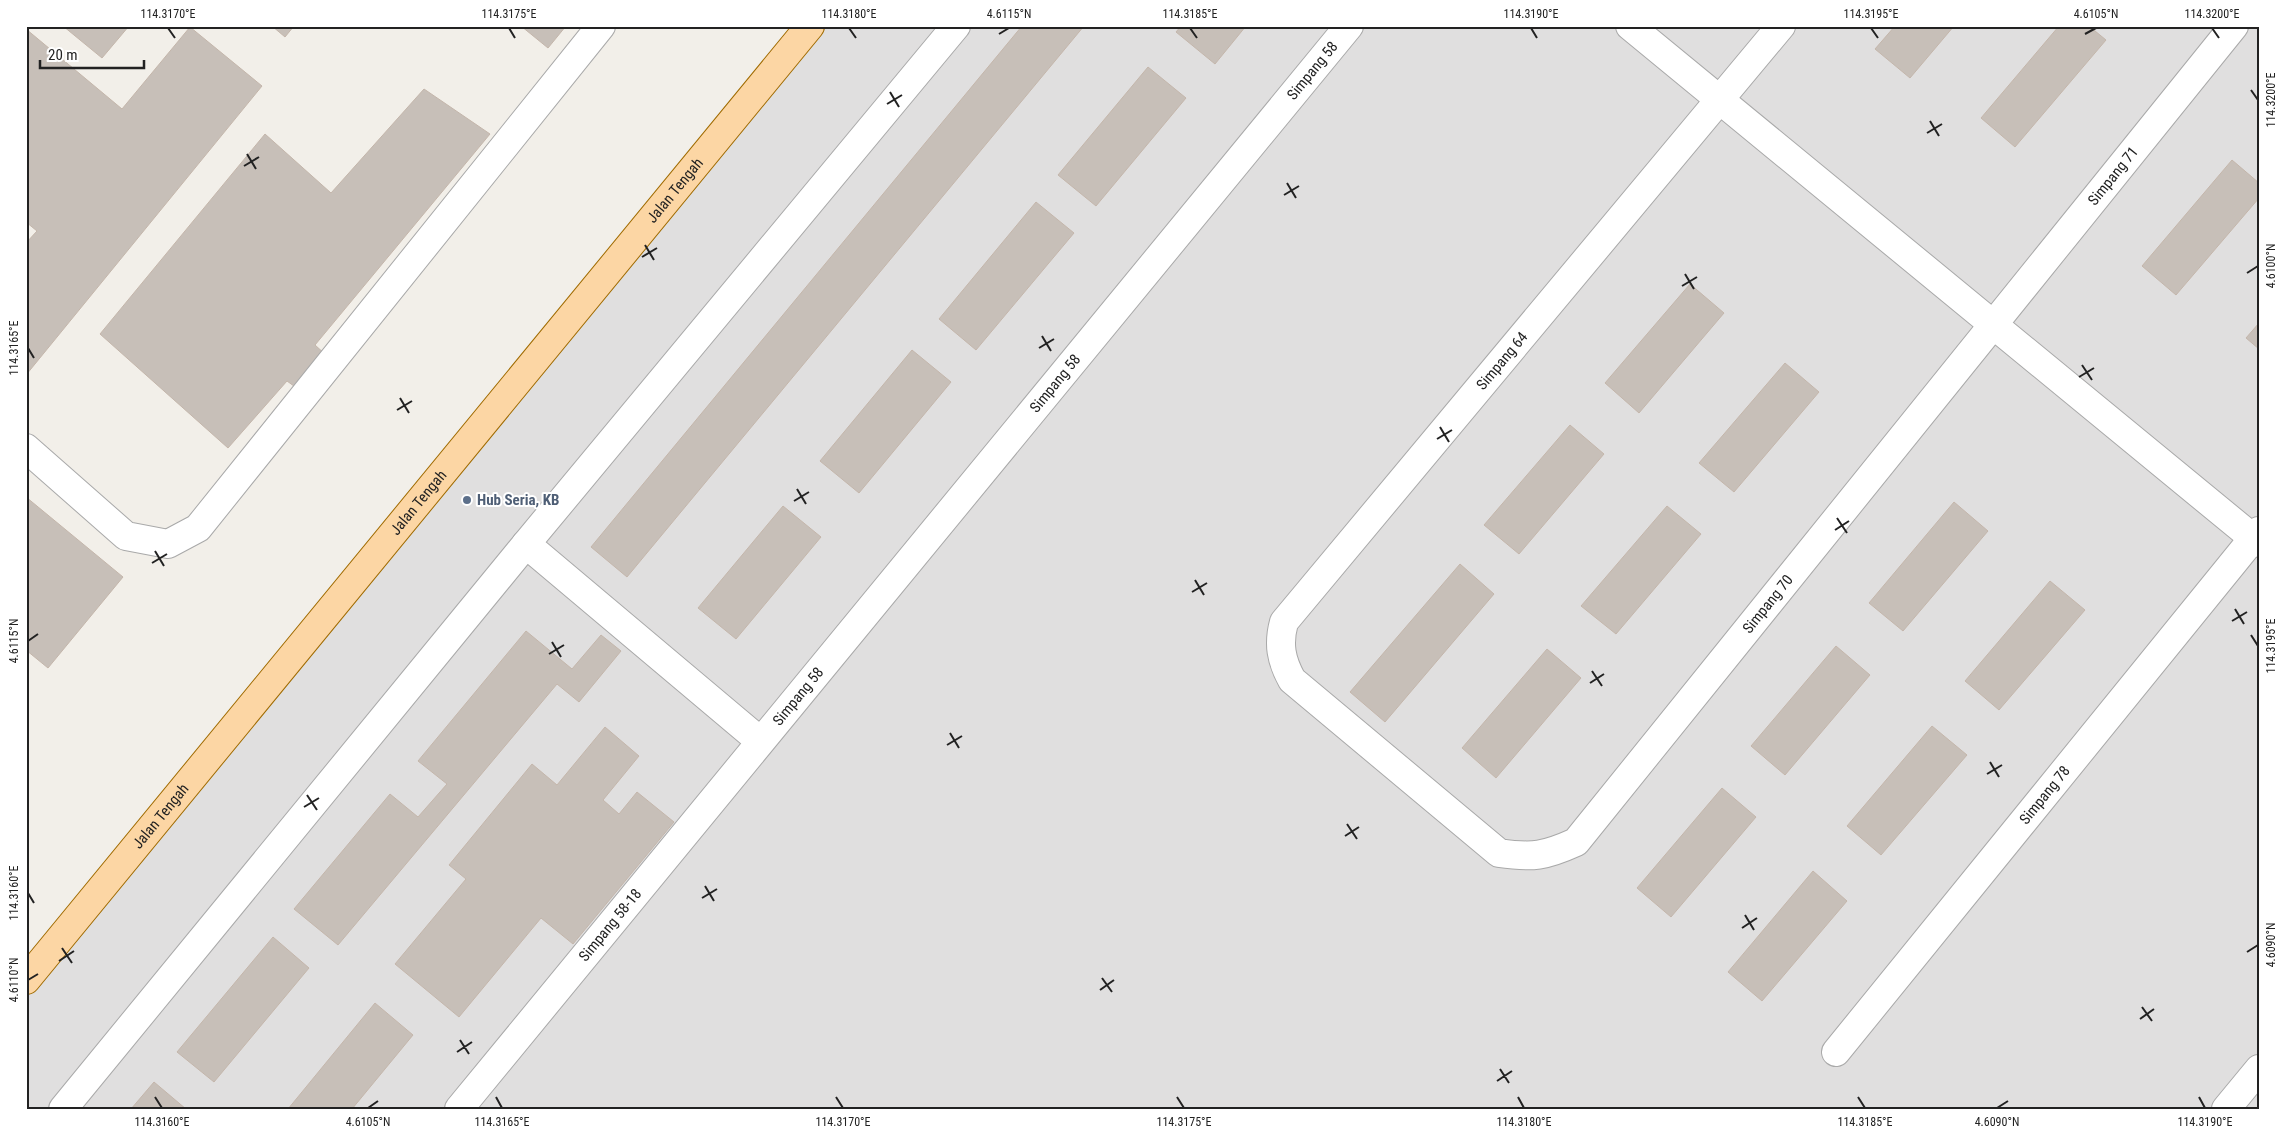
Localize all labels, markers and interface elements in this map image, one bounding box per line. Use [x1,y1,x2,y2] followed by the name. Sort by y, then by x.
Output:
[140,7,196,21] text: 114.3170°E
[481,7,537,21] text: 114.3175°E
[821,7,877,21] text: 114.3180°E
[987,7,1031,21] text: 4.6115°N
[1162,7,1218,21] text: 114.3185°E
[1503,7,1559,21] text: 114.3190°E
[1843,7,1899,21] text: 114.3195°E
[2074,7,2118,21] text: 4.6105°N
[2184,7,2240,21] text: 114.3200°E
[40,38,144,70] scale bar
[1283,38,1342,103] street label: Simpang 58
[48,46,78,64] text: 20 m
[2264,72,2278,128] text: 114.3200°E
[2084,143,2142,209] street label: Simpang 71
[643,154,707,227] street label: Jalan Tengah
[2264,244,2278,288] text: 4.6100°N
[7,320,21,376] text: 114.3165°E
[1473,328,1531,394] street label: Simpang 64
[1026,351,1084,416] street label: Simpang 58
[386,466,450,539] street label: Jalan Tengah
[477,491,559,509] place label: Hub Seria, KB
[461,494,473,506] marker: Hub Seria, KB
[1739,571,1797,637] street label: Simpang 70
[2264,618,2278,674] text: 114.3195°E
[7,619,21,663] text: 4.6115°N
[769,664,827,729] street label: Simpang 58
[2016,762,2074,828] street label: Simpang 78
[129,780,193,852] street label: Jalan Tengah
[7,865,21,921] text: 114.3160°E
[575,885,645,965] street label: Simpang 58-18
[2264,923,2278,967] text: 4.6090°N
[7,958,21,1002] text: 4.6110°N
[134,1115,190,1129] text: 114.3160°E
[346,1115,390,1129] text: 4.6105°N
[474,1115,530,1129] text: 114.3165°E
[815,1115,871,1129] text: 114.3170°E
[1156,1115,1212,1129] text: 114.3175°E
[1496,1115,1552,1129] text: 114.3180°E
[1837,1115,1893,1129] text: 114.3185°E
[1975,1115,2019,1129] text: 4.6090°N
[2177,1115,2233,1129] text: 114.3190°E

